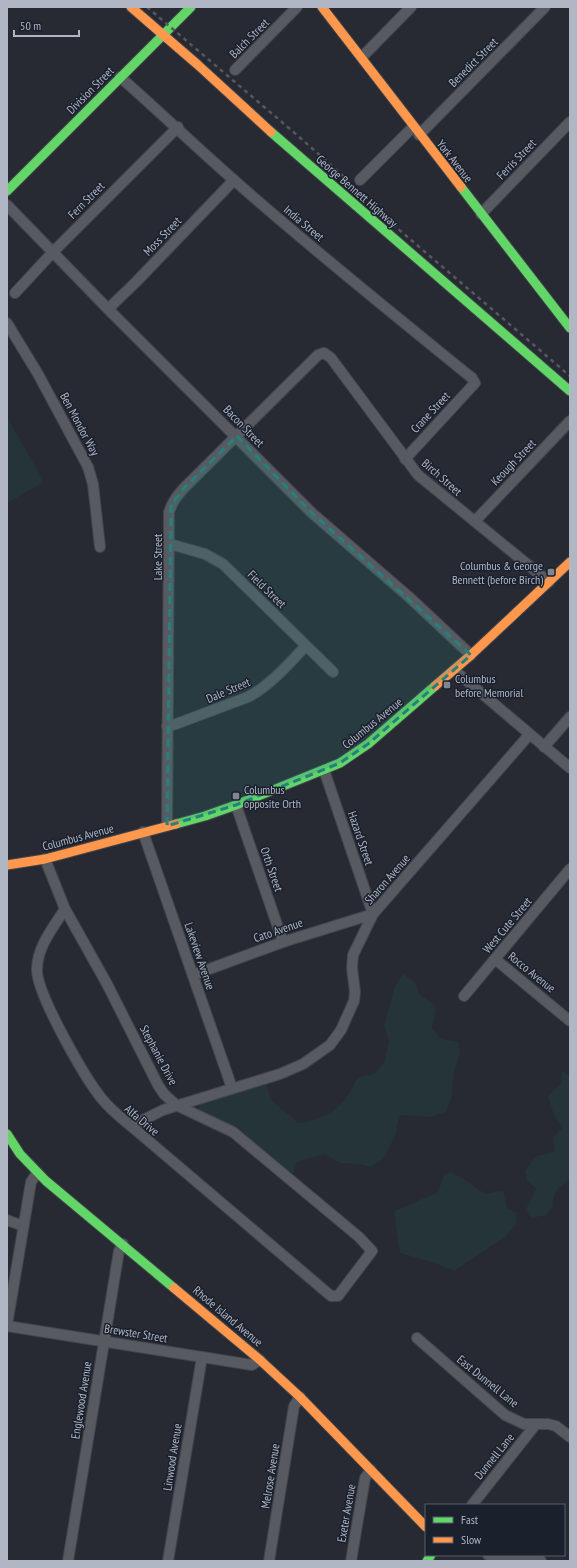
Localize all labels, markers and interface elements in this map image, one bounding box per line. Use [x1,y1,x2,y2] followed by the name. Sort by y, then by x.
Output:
[14,12,79,38] scale bar
[226,14,273,61] street label: Balch Street
[20,18,41,33] text: 50 m
[445,34,501,90] street label: Benedict Street
[63,63,117,117] street label: Division Street
[493,135,539,182] street label: Ferris Street
[434,137,476,185] street label: York Avenue
[313,152,401,231] street label: George Bennett Highway
[64,178,108,222] street label: Fern Street
[281,202,328,245] street label: India Street
[140,213,185,259] street label: Moss Street
[407,388,453,436] street label: Crane Street
[57,390,103,459] street label: Ben Mondor Way
[220,402,268,451] street label: Bacon Street
[487,435,539,488] street label: Keough Street
[419,455,466,499] street label: Birch Street
[150,533,165,580] street label: Lake Street
[452,558,543,587] place label: Columbus & George Bennett (before Birch)
[245,567,290,612] street label: Field Street
[546,567,556,577] marker: Columbus & George Bennett (before Birch)
[455,671,523,700] place label: Columbus before Memorial
[204,674,253,706] street label: Dale Street
[442,680,452,690] marker: Columbus before Memorial
[339,694,405,752] street label: Columbus Avenue
[244,782,301,811] place label: Columbus opposite Orth
[231,791,241,801] marker: Columbus opposite Orth
[345,809,377,868] street label: Hazard Street
[41,820,115,854] street label: Columbus Avenue
[257,845,287,894] street label: Orth Street
[361,851,413,907] street label: Sharon Avenue
[479,893,535,956] street label: West Cute Street
[251,915,305,945] street label: Cato Avenue
[181,920,219,992] street label: Lakeview Avenue
[505,948,559,996] street label: Rocco Avenue
[137,1022,181,1088] street label: Stephanie Drive
[122,1101,162,1139] street label: Alfa Drive
[190,1282,266,1350] street label: Rhode Island Avenue
[103,1321,169,1346] street label: Brewster Street
[454,1352,522,1410] street label: East Dunnell Lane
[67,1360,95,1440] street label: Englewood Avenue
[159,1422,185,1492] street label: Linwood Avenue
[471,1430,517,1482] street label: Dunnell Lane
[257,1442,283,1509] street label: Melrose Avenue
[334,1483,359,1543] street label: Exeter Avenue
[425,1504,565,1556] legend
[461,1512,479,1527] text: Fast
[461,1532,482,1547] text: Slow

